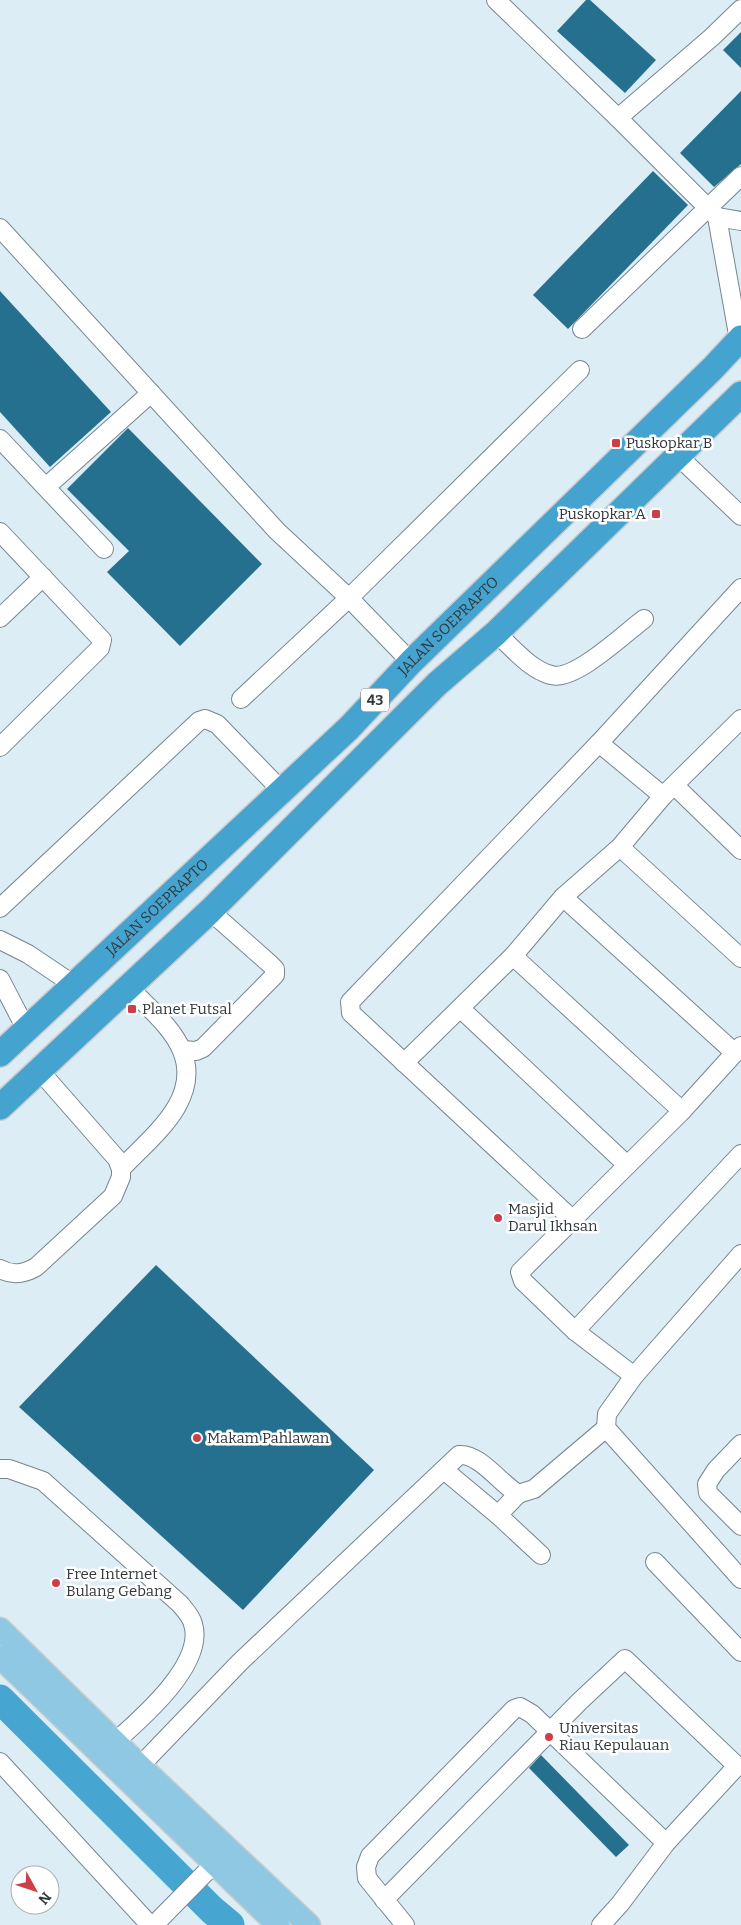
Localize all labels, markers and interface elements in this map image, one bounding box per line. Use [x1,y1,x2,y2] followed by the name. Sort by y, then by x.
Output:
[626,434,712,452] place label: Puskopkar B
[610,437,622,449] marker: Puskopkar B
[559,505,646,523] place label: Puskopkar A
[650,508,662,520] marker: Puskopkar A
[393,573,502,680] street label: JALAN SOEPRAPTO
[361,688,389,712] road number: 43
[101,855,212,960] street label: JALAN SOEPRAPTO
[142,1000,232,1018] place label: Planet Futsal
[126,1003,138,1015] marker: Planet Futsal
[508,1200,598,1235] place label: Masjid Darul Ikhsan
[492,1212,504,1224] marker: Masjid Darul Ikhsan
[207,1429,330,1447] place label: Makam Pahlawan
[191,1432,203,1444] marker: Makam Pahlawan
[66,1565,172,1600] place label: Free Internet Bulang Gebang
[50,1577,62,1589] marker: Free Internet Bulang Gebang
[559,1719,670,1754] place label: Universitas Riau Kepulauan
[543,1731,555,1743] marker: Universitas Riau Kepulauan
[10,1865,60,1915] north arrow
[34,1888,55,1908] text: N

